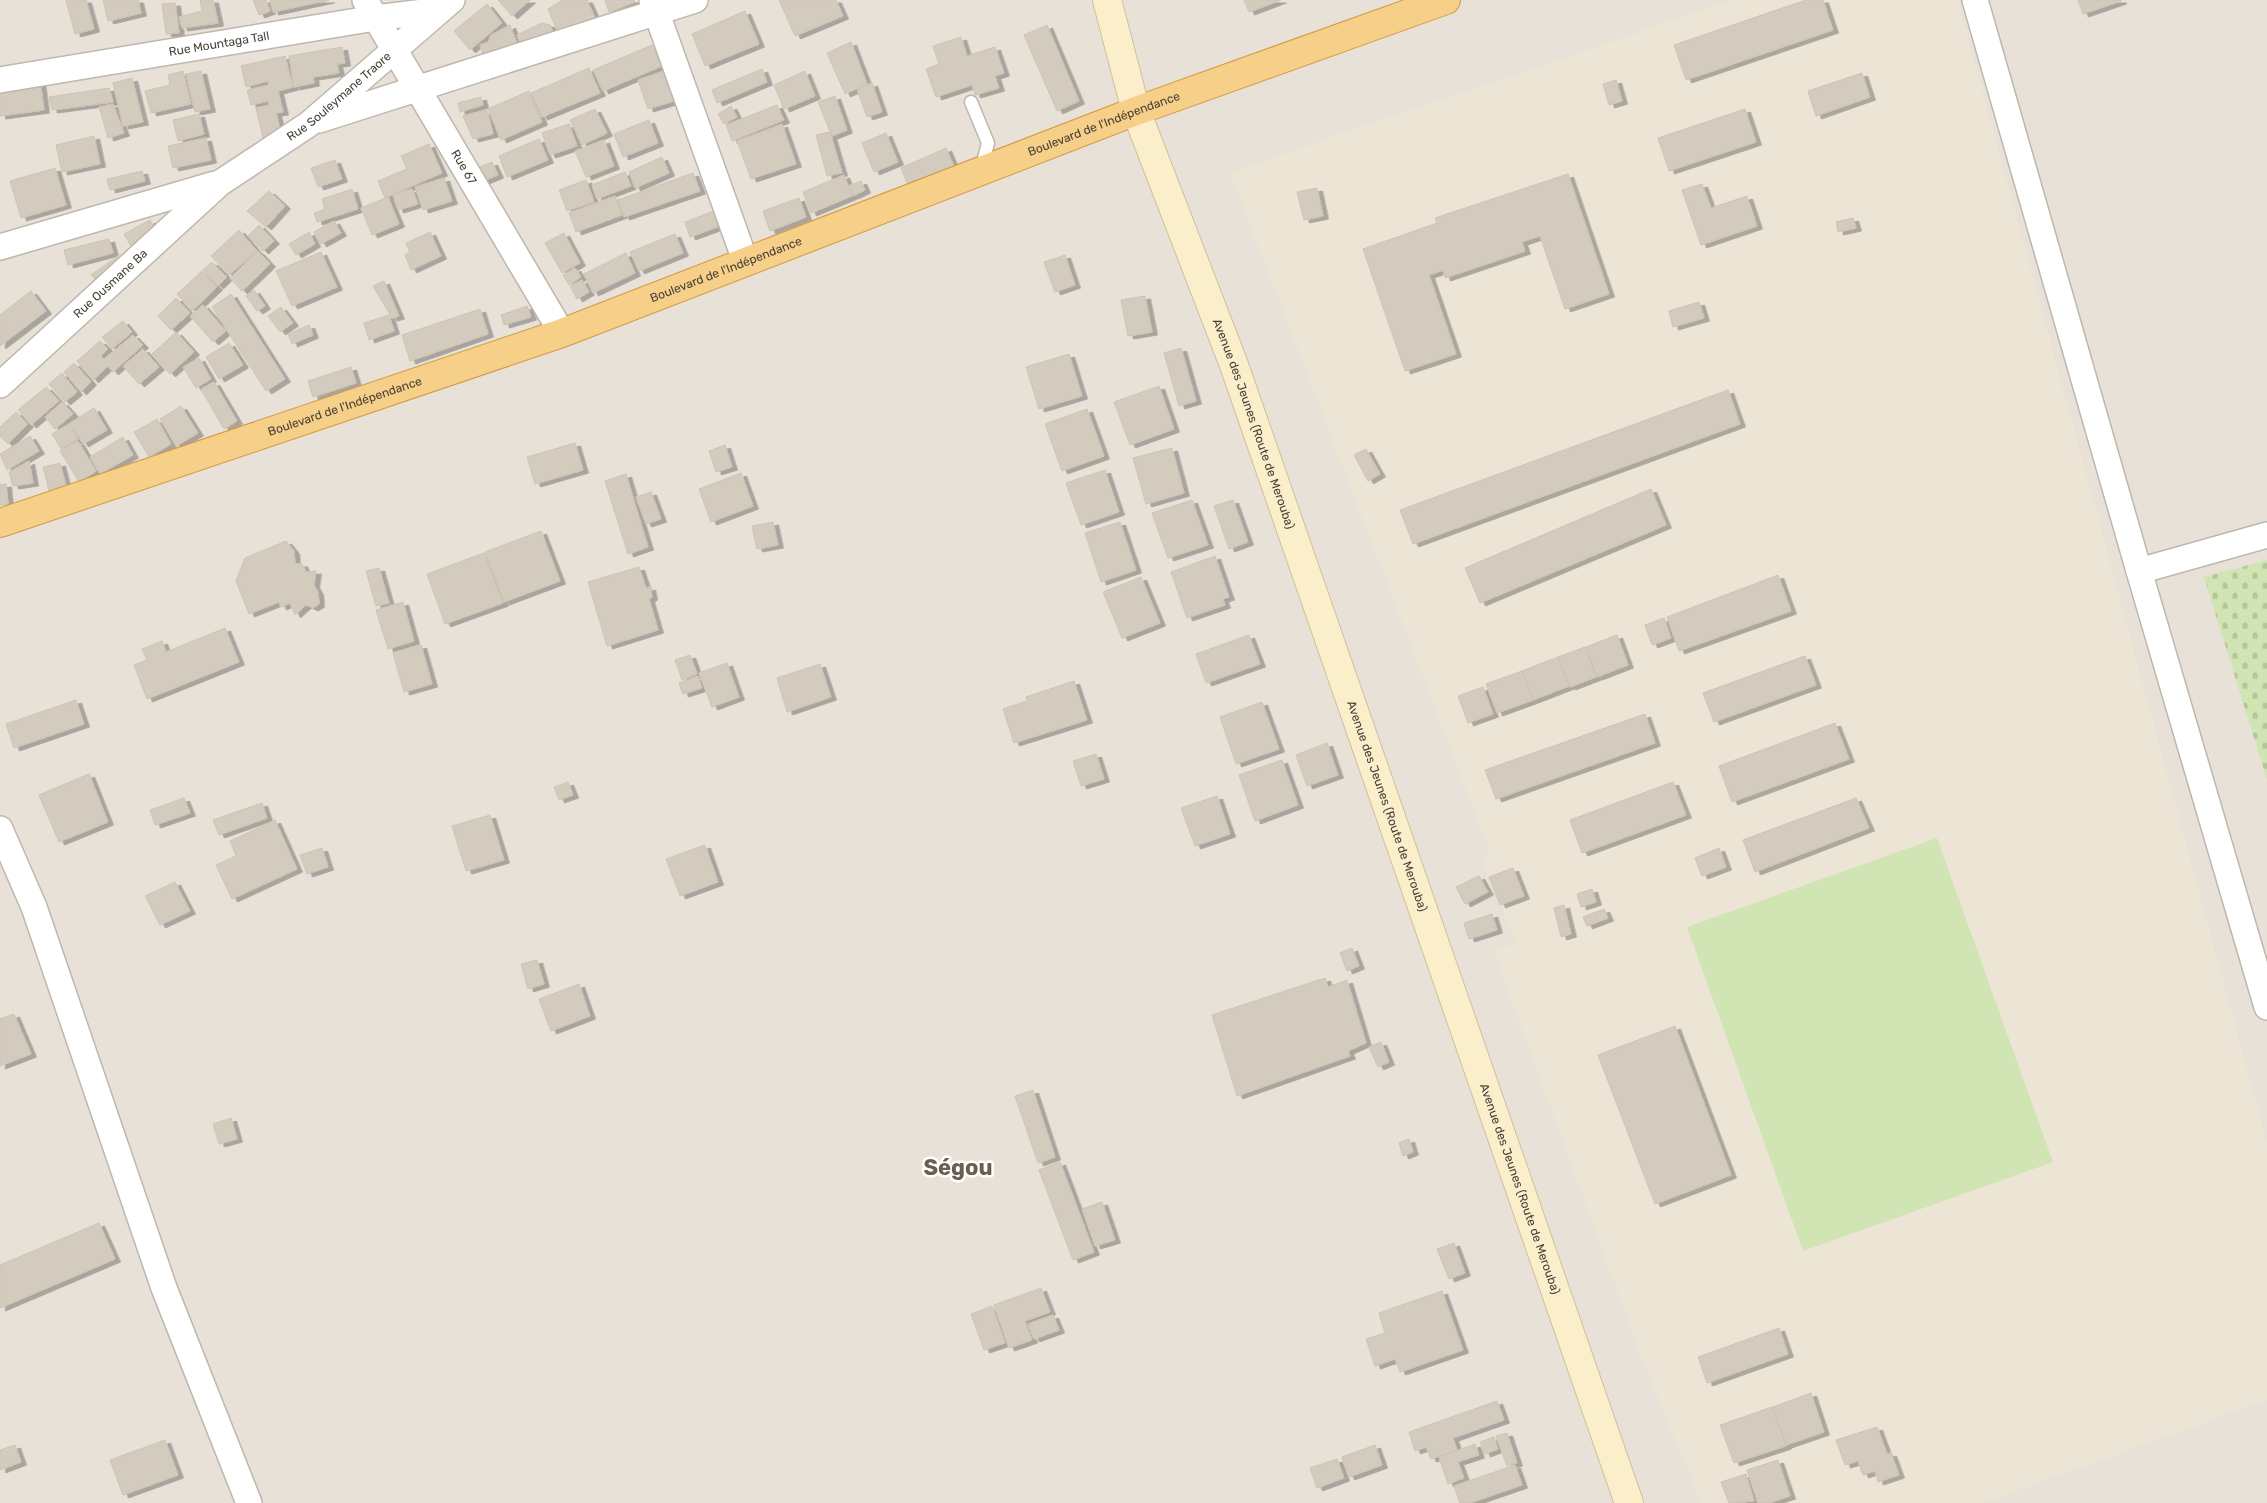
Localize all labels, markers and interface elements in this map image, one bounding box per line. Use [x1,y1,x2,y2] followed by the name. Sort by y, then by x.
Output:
[168,29,270,59] street label: Rue Mountaga Tall
[284,49,394,144] street label: Rue Souleymane Traore
[1026,89,1182,159] street label: Boulevard de l'Indépendance
[448,147,479,187] street label: Rue 67
[648,234,804,305] street label: Boulevard de l'Indépendance
[71,246,150,321] street label: Rue Ousmane Ba
[1210,317,1297,531] street label: Avenue des Jeunes (Route de Merouba)
[266,374,424,439] street label: Boulevard de l'Indépendance
[1344,699,1430,913] street label: Avenue des Jeunes (Route de Merouba)
[1477,1082,1563,1296] street label: Avenue des Jeunes (Route de Merouba)
[923,1154,993,1181] district label: Ségou

